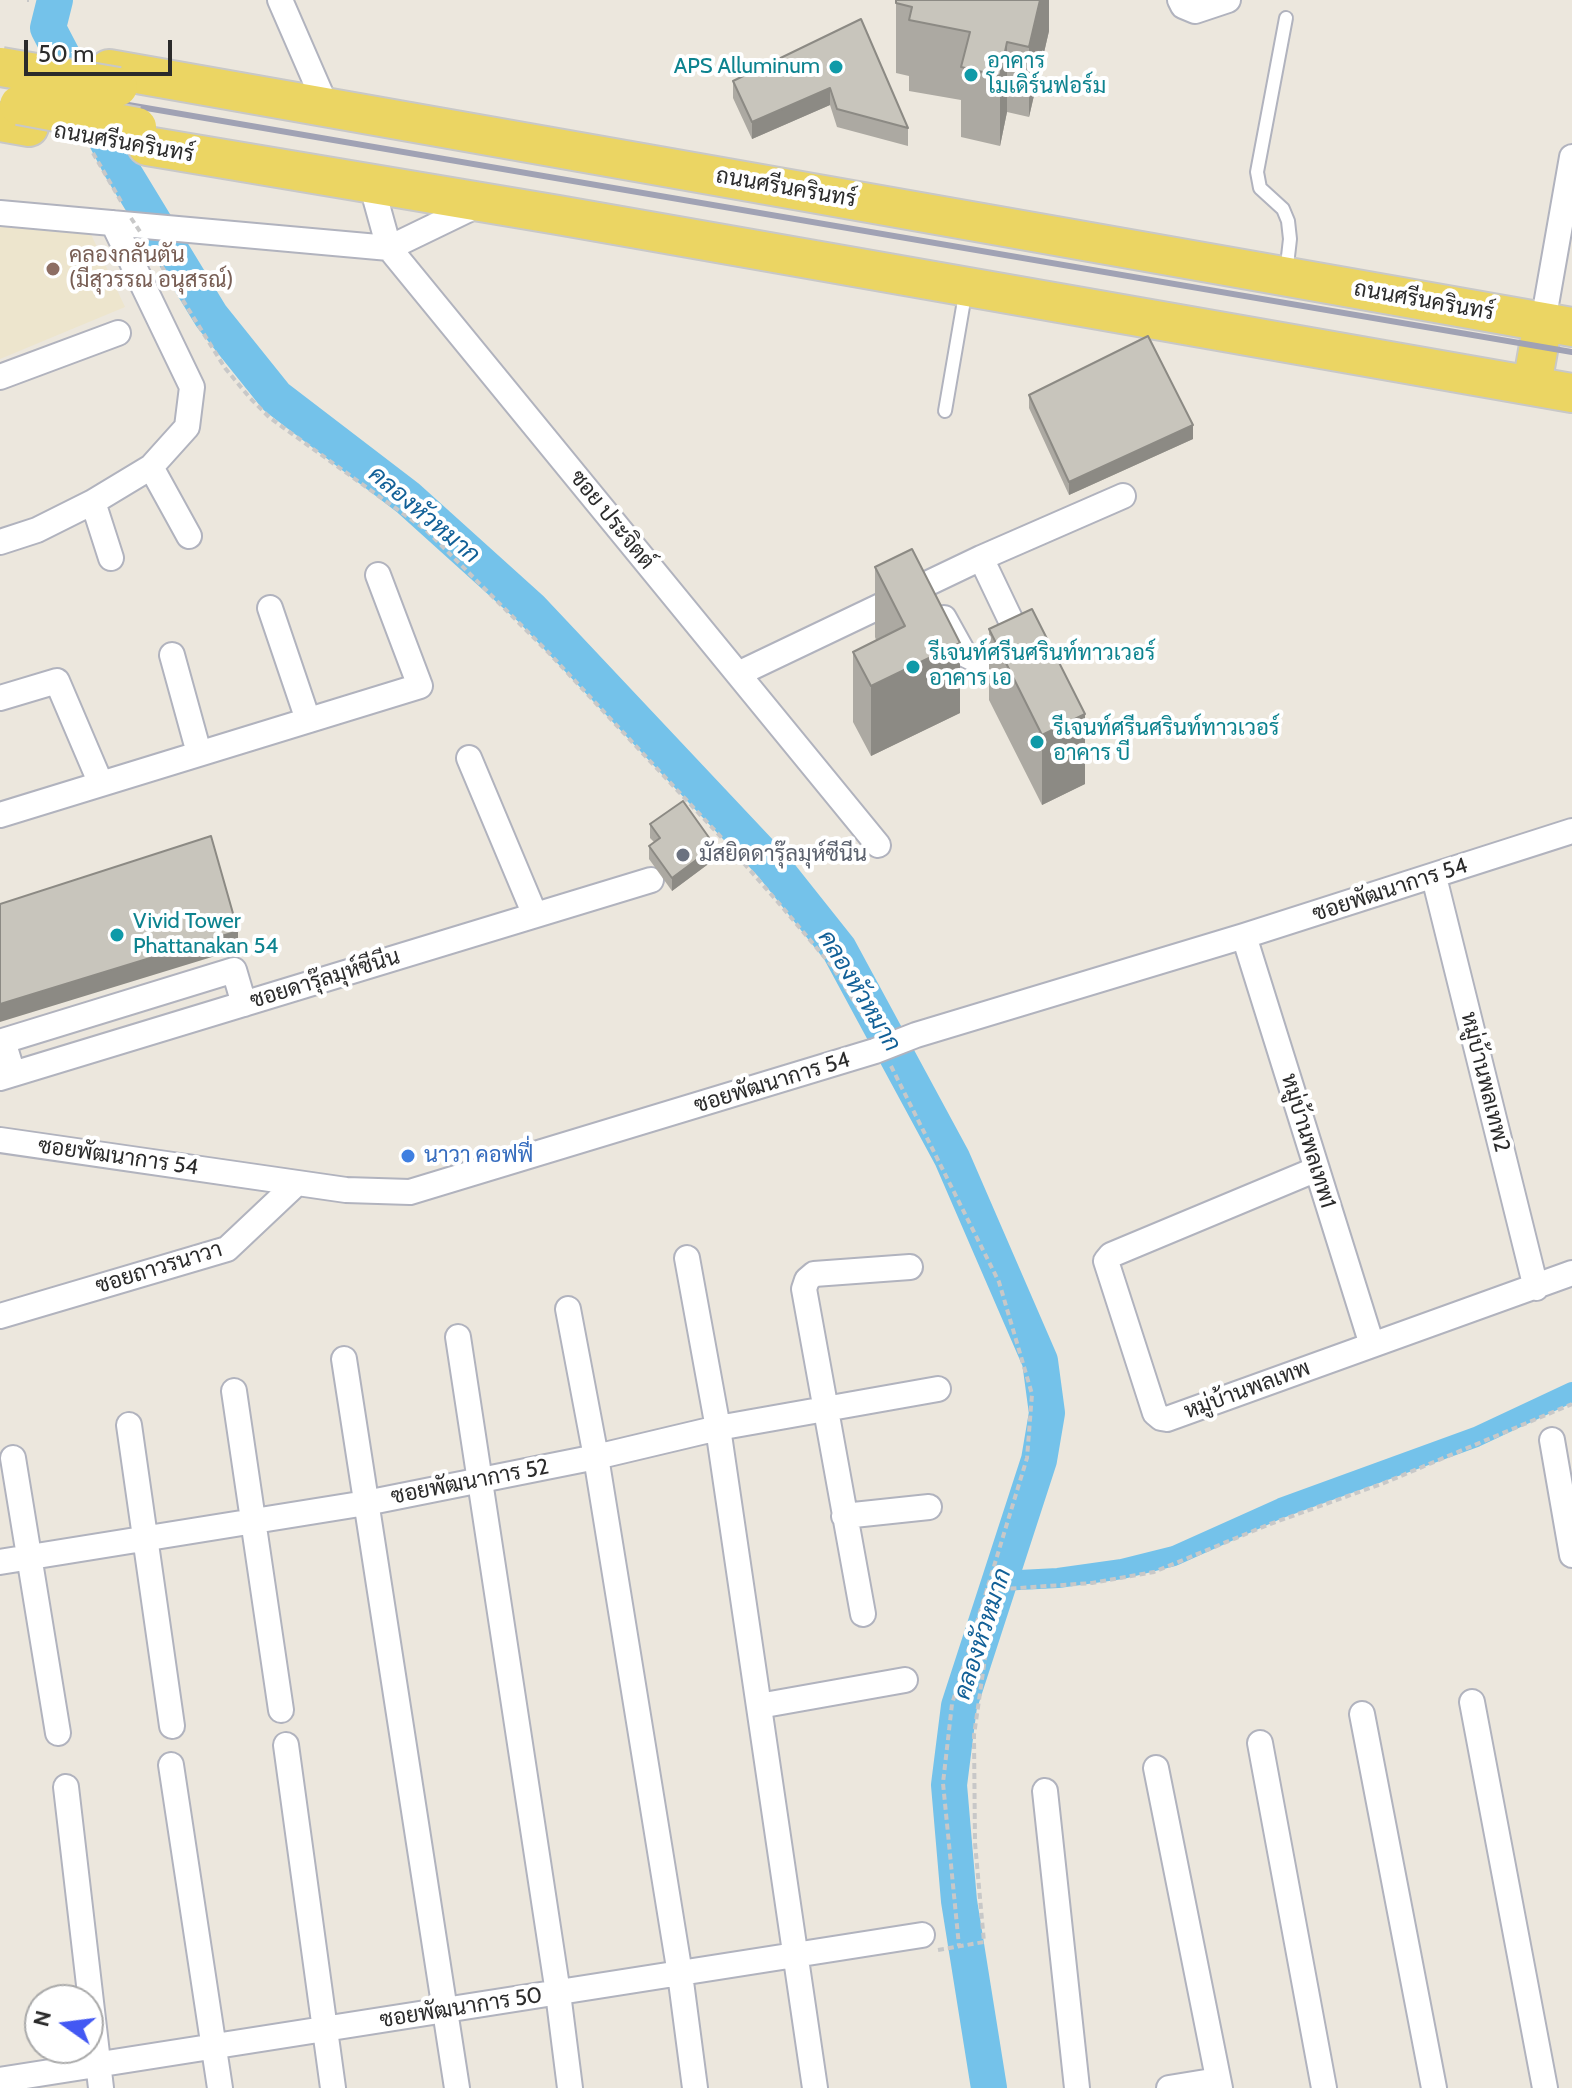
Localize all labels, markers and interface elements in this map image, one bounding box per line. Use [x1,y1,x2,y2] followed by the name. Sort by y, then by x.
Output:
[28,24,176,74] scale bar
[38,39,94,68] text: 50 m
[987,49,1106,100] place label: อาคาร โมเดิร์นฟอร์ม
[674,54,820,80] place label: APS Alluminum
[827,58,845,76] marker: APS Alluminum
[962,66,980,84] marker: อาคาร โมเดิร์นฟอร์ม
[52,118,196,168] street label: ถนนศรีนครินทร์
[714,163,858,213] street label: ถนนศรีนครินทร์
[69,243,233,294] place label: คลองกลันตัน (มีสุวรรณ อนุสรณ์)
[44,260,62,278] marker: คลองกลันตัน (มีสุวรรณ อนุสรณ์)
[1352,276,1496,326] street label: ถนนศรีนครินทร์
[363,460,485,570] water label: คลองหัวหมาก
[564,465,660,575] street label: ซอย ประจิตต์
[929,641,1155,692] place label: รีเจนท์ศรีนศรินท์ทาวเวอร์ อาคาร เอ
[904,658,922,676] marker: รีเจนท์ศรีนศรินท์ทาวเวอร์ อาคาร เอ
[1053,716,1279,768] place label: รีเจนท์ศรีนศรินท์ทาวเวอร์ อาคาร บี
[1028,733,1046,751] marker: รีเจนท์ศรีนศรินท์ทาวเวอร์ อาคาร บี
[699,842,867,868] place label: มัสยิดดารุ๊ลมุห์ซีนีน
[674,846,692,864] marker: มัสยิดดารุ๊ลมุห์ซีนีน
[1309,853,1471,927] street label: ซอยพัฒนาการ 54
[133,909,278,960] place label: Vivid Tower Phattanakan 54
[812,925,906,1057] water label: คลองหัวหมาก
[108,926,126,944] marker: Vivid Tower Phattanakan 54
[247,944,403,1014] street label: ซอยดารุ๊ลมุห์ซีนีน
[1455,1009,1515,1155] street label: หมู่บ้านพลเทพ2
[691,1047,853,1119] street label: ซอยพัฒนาการ 54
[1275,1071,1341,1211] street label: หมู่บ้านพลเทพ1
[36,1133,200,1181] street label: ซอยพัฒนาการ 54
[424,1143,533,1169] place label: นาวา คอฟฟี่
[399,1147,417,1165] marker: นาวา คอฟฟี่
[92,1236,226,1300] street label: ซอยถาวรนาวา
[1180,1355,1314,1425] street label: หมู่บ้านพลเทพ
[389,1454,551,1510] street label: ซอยพัฒนาการ 52
[948,1565,1018,1703] water label: คลองหัวหมาก
[378,1982,544,2034] street label: ซอยพัฒนาการ 50
[24,1984,104,2064] north arrow
[27,2008,57,2029] text: N

